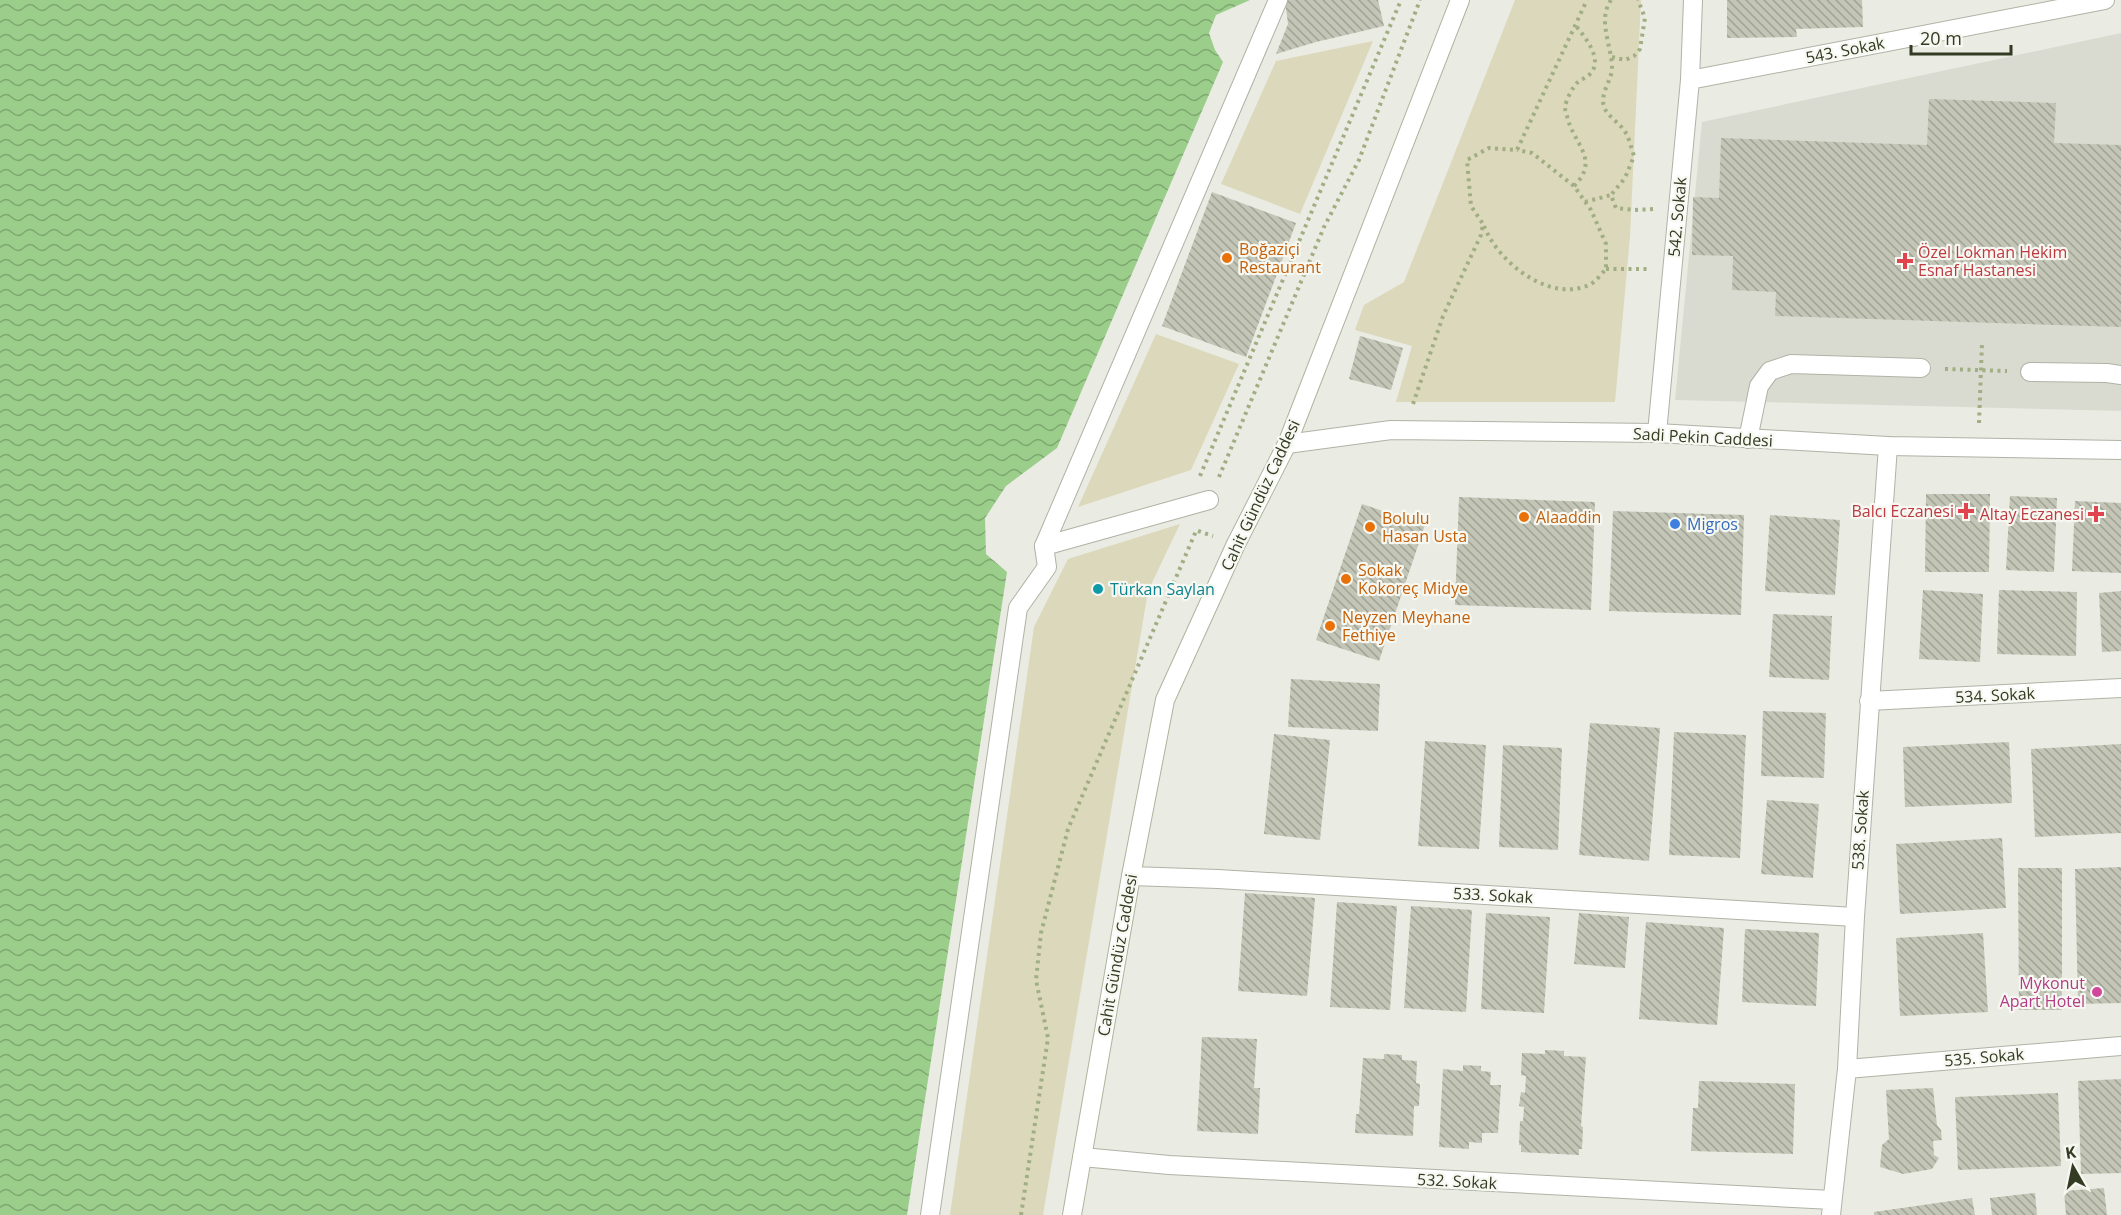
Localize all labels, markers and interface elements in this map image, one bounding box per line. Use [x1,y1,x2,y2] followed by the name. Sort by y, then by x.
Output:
[1911,18,2012,56] scale bar
[1920,26,1962,50] text: 20 m
[1804,31,1887,68] street label: 543. Sokak
[1663,176,1691,258] street label: 542. Sokak
[1239,238,1321,278] place label: Boğaziçi Restaurant
[1918,241,2067,281] place label: Özel Lokman Hekim Esnaf Hastanesi
[1220,251,1234,265] marker: Boğaziçi Restaurant
[1896,252,1914,270] marker: Özel Lokman Hekim Esnaf Hastanesi
[1215,416,1305,574] street label: Cahit Gündüz Caddesi
[1633,422,1773,452] street label: Sadi Pekin Caddesi
[1851,500,1954,522] place label: Balcı Eczanesi
[1980,503,2084,525] place label: Altay Eczanesi
[1959,504,1973,518] marker: Balcı Eczanesi
[1536,506,1601,528] place label: Alaaddin
[1382,507,1467,547] place label: Bolulu Hasan Usta
[2089,507,2103,521] marker: Altay Eczanesi
[1517,510,1531,524] marker: Alaaddin
[1687,513,1738,535] place label: Migros
[1668,517,1682,531] marker: Migros
[1363,520,1377,534] marker: Bolulu Hasan Usta
[1358,559,1468,599] place label: Sokak Kokoreç Midye
[1339,572,1353,586] marker: Sokak Kokoreç Midye
[1110,578,1215,600] place label: Türkan Saylan
[1091,582,1105,596] marker: Türkan Saylan
[1342,606,1470,646] place label: Neyzen Meyhane Fethiye
[1323,619,1337,633] marker: Neyzen Meyhane Fethiye
[1955,682,2036,708] street label: 534. Sokak
[1846,789,1874,871] street label: 538. Sokak
[1092,872,1142,1038] street label: Cahit Gündüz Caddesi
[1453,882,1534,908] street label: 533. Sokak
[2000,972,2085,1012] place label: Mykonut Apart Hotel
[2090,985,2104,999] marker: Mykonut Apart Hotel
[1943,1043,2025,1071] street label: 535. Sokak
[2043,1137,2103,1197] north arrow
[2064,1140,2078,1164] text: K
[1417,1168,1498,1194] street label: 532. Sokak

